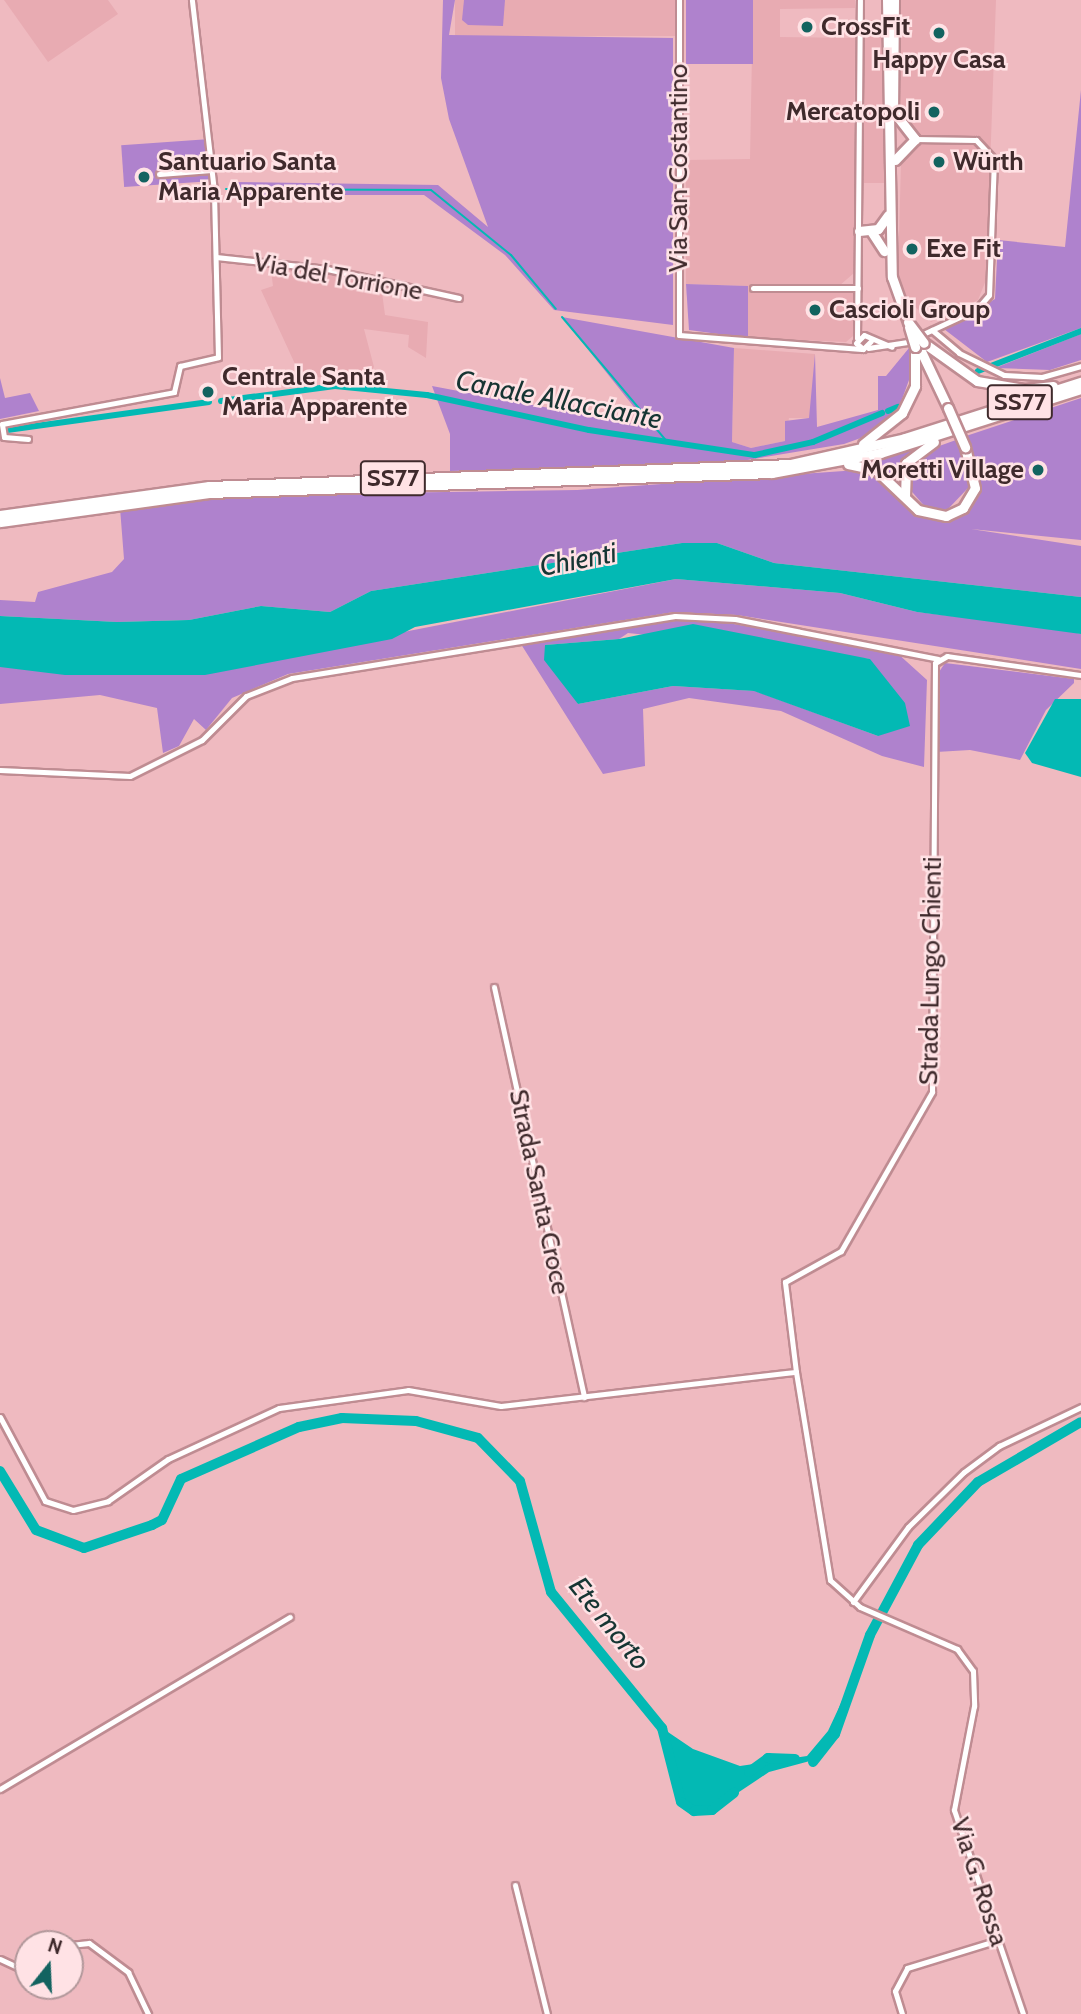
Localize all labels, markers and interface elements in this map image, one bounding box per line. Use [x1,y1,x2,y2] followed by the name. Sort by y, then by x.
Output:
[821,11,910,43] place label: CrossFit
[799,19,815,35] marker: CrossFit
[931,25,947,41] marker: Happy Casa
[872,44,1006,76] place label: Happy Casa
[663,64,695,272] street label: Via San Costantino
[786,96,920,128] place label: Mercatopoli
[926,104,942,120] marker: Mercatopoli
[158,146,343,208] place label: Santuario Santa Maria Apparente
[953,146,1024,178] place label: Würth
[931,154,947,170] marker: Würth
[136,169,152,185] marker: Santuario Santa Maria Apparente
[926,233,1001,265] place label: Exe Fit
[904,241,920,257] marker: Exe Fit
[251,247,425,307] street label: Via del Torrione
[829,294,990,326] place label: Cascioli Group
[807,302,823,318] marker: Cascioli Group
[222,361,407,422] place label: Centrale Santa Maria Apparente
[453,363,665,435] water label: Canale Allacciante
[987,382,1053,422] road number: SS77
[200,384,216,400] marker: Centrale Santa Maria Apparente
[861,454,1024,486] place label: Moretti Village
[360,458,426,499] road number: SS77
[1030,462,1046,478] marker: Moretti Village
[537,535,619,583] water label: Chienti
[913,857,949,1085] street label: Strada Lungo Chienti
[502,1087,576,1297] street label: Strada Santa Croce
[562,1570,658,1676] water label: Ete morto
[944,1814,1014,1950] street label: Via G. Rossa
[14,1930,84,2000] north arrow
[45,1933,65,1959] text: N

